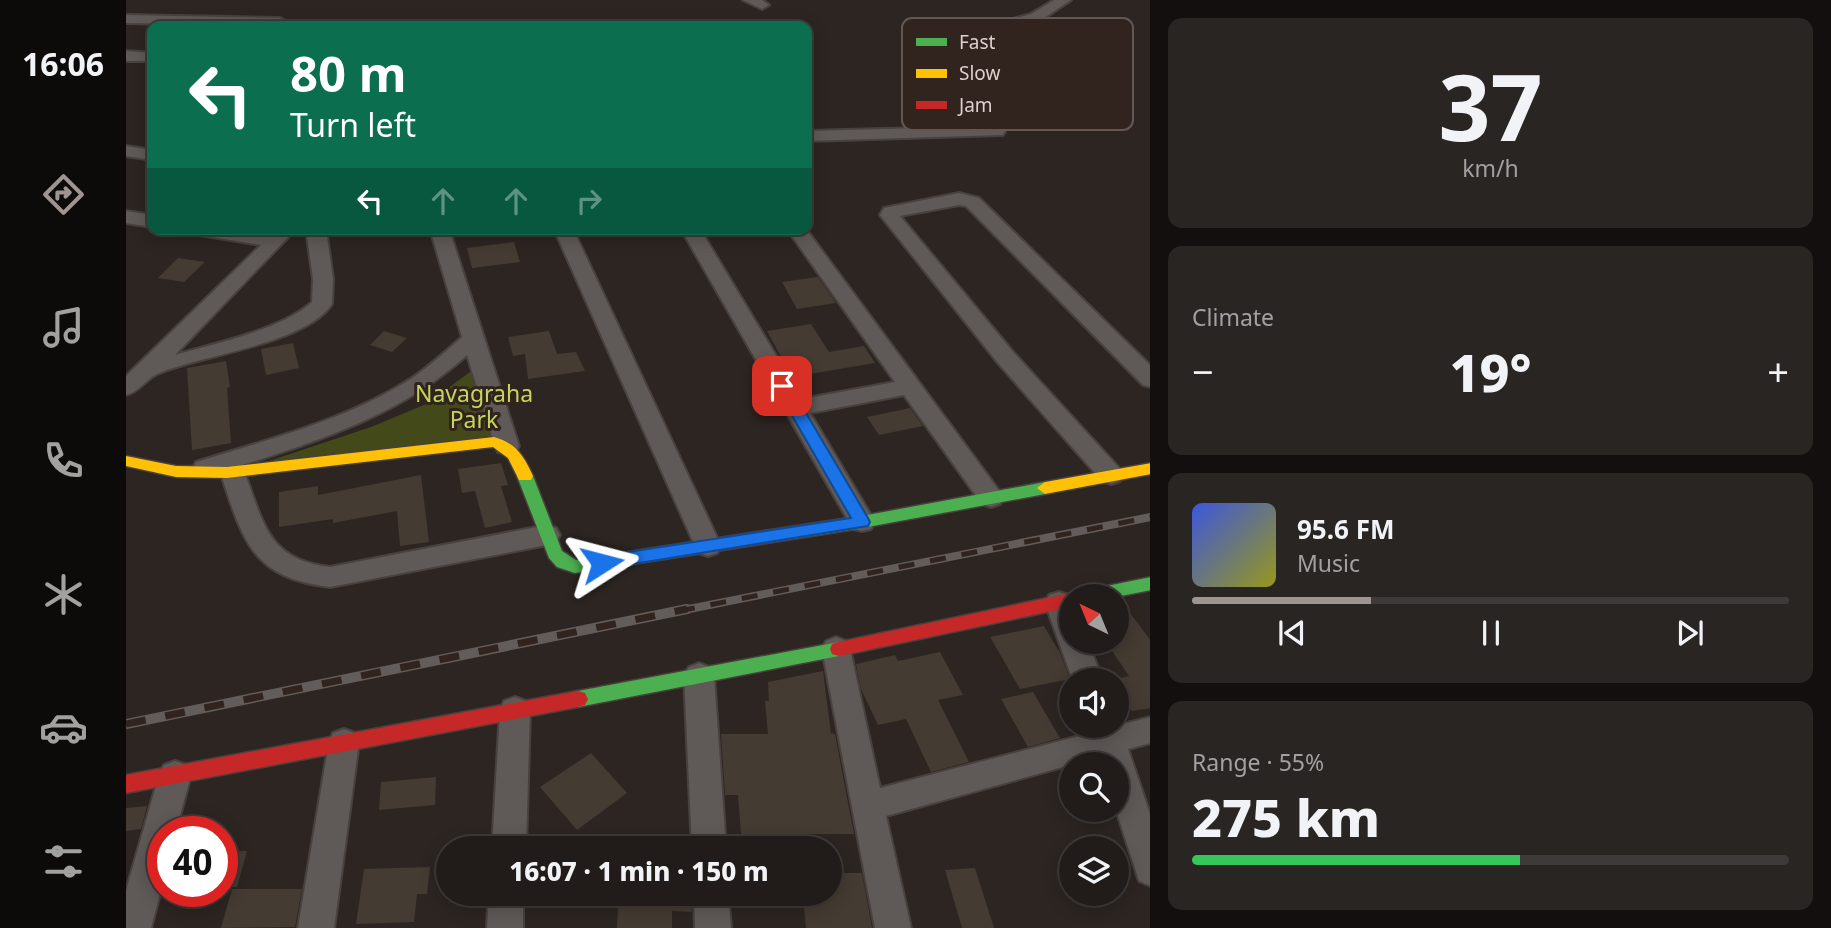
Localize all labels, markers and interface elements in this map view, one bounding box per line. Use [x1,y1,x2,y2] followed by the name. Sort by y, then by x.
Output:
[902,18,1133,130] legend
[959,29,996,55] text: Fast
[290,40,407,106] text: 80 m
[22,42,104,85] text: 16:06
[1438,44,1543,168] text: 37
[175,49,266,140] icon: left
[959,60,1000,86] text: Slow
[957,92,993,118] text: Jam
[290,103,416,146] text: Turn left
[1462,152,1519,184] text: km/h
[39,170,88,219] icon: directions
[351,182,389,220] icon: left
[424,182,462,220] icon: ahead
[497,182,535,220] icon: ahead
[570,182,608,220] icon: right
[1192,301,1274,333] text: Climate
[39,303,88,352] icon: music
[1449,336,1532,407] text: 19°
[1192,345,1214,397] text: −
[1767,345,1789,397] text: +
[752,356,812,416] pin
[763,367,801,405] icon: arrive
[415,377,533,435] park label: Navagraha Park
[39,436,88,485] icon: phone
[1297,511,1394,547] text: 95.6 FM
[565,526,639,600] position arrow
[1297,547,1360,579] text: Music
[39,570,88,619] icon: climate
[1059,584,1129,654] north arrow
[1059,584,1129,906] map controls
[1273,614,1311,652] icon: previous
[1472,614,1510,652] icon: pause
[1671,614,1709,652] icon: next
[1059,668,1129,738] button: sound
[39,703,88,752] icon: car
[1192,746,1324,778] text: Range · 55%
[1059,752,1129,822] button: search
[1192,781,1380,852] text: 275 km
[147,816,238,907] speed limit sign: 40
[1059,836,1129,906] button: layers
[39,837,88,886] icon: filters
[509,853,769,889] text: 16:07 · 1 min · 150 m

